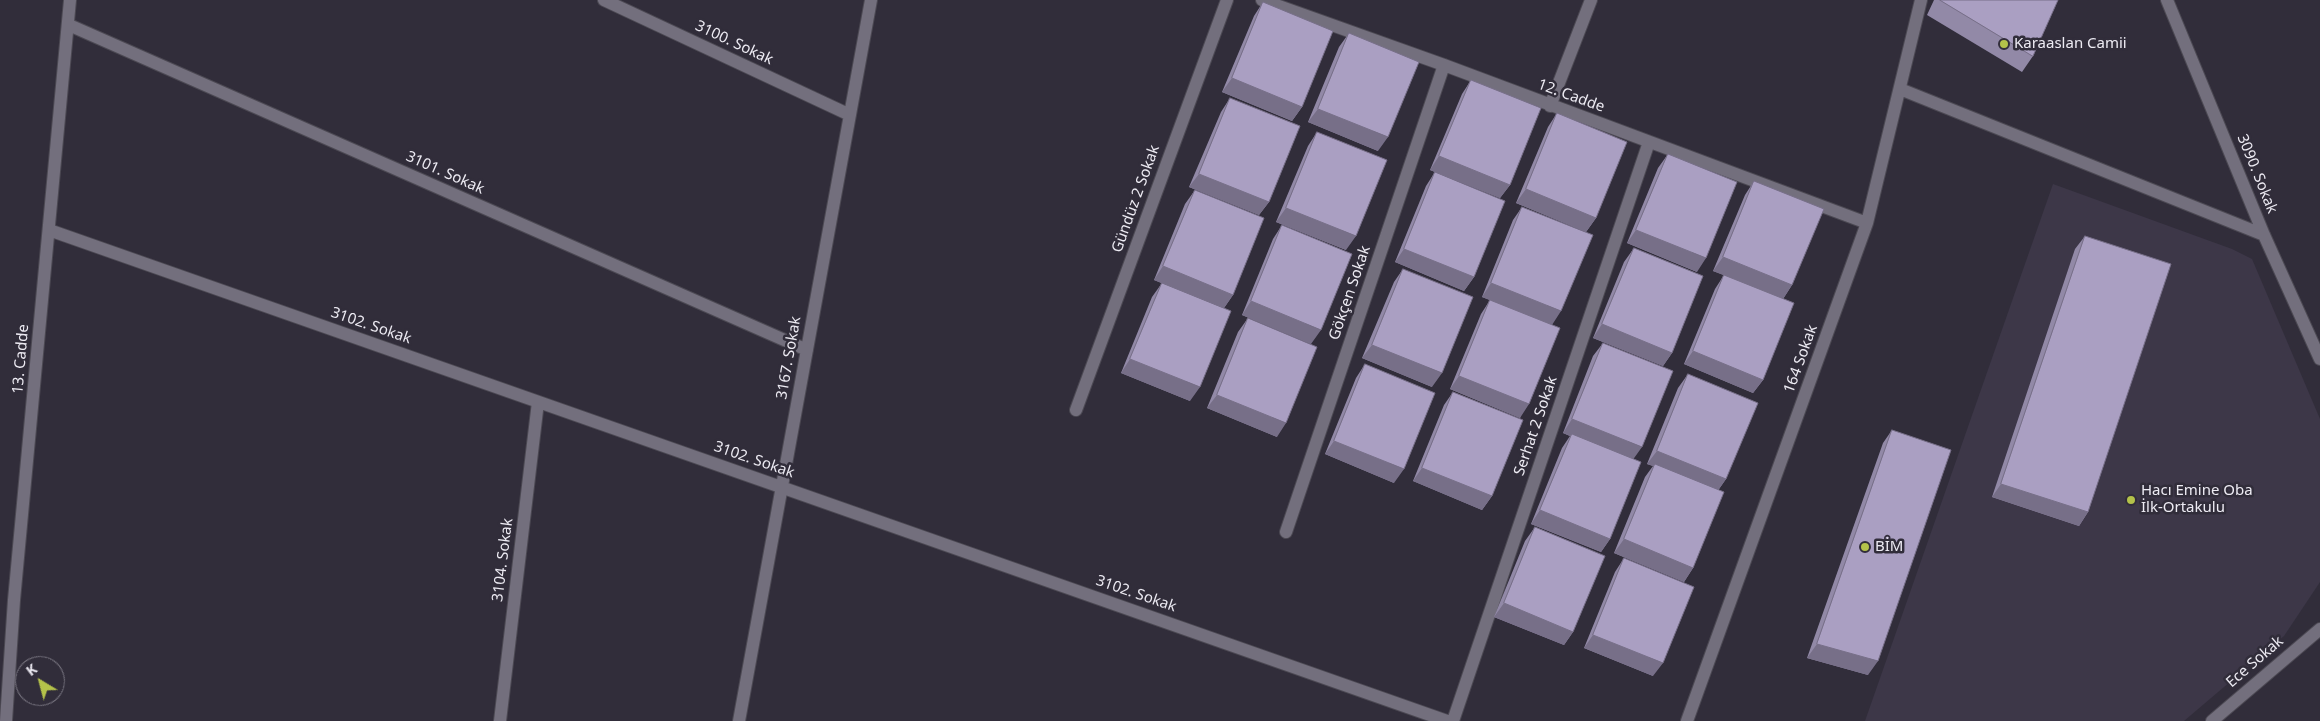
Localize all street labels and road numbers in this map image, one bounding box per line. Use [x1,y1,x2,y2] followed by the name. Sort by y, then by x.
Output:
[692,17,776,69] street label: 3100. Sokak
[1535,76,1607,116] street label: 12. Cadde
[2233,132,2281,216] street label: 3090. Sokak
[1108,143,1164,255] street label: Gündüz 2 Sokak
[403,148,487,198] street label: 3101. Sokak
[1325,243,1375,343] street label: Gökçen Sokak
[328,304,414,348] street label: 3102. Sokak
[773,315,805,401] street label: 3167. Sokak
[1780,322,1822,396] street label: 164 Sokak
[9,323,33,395] street label: 13. Cadde
[1511,374,1561,478] street label: Serhat 2 Sokak
[711,438,797,482] street label: 3102. Sokak
[489,517,517,603] street label: 3104. Sokak
[1093,572,1179,616] street label: 3102. Sokak
[2223,632,2287,692] street label: Ece Sokak

